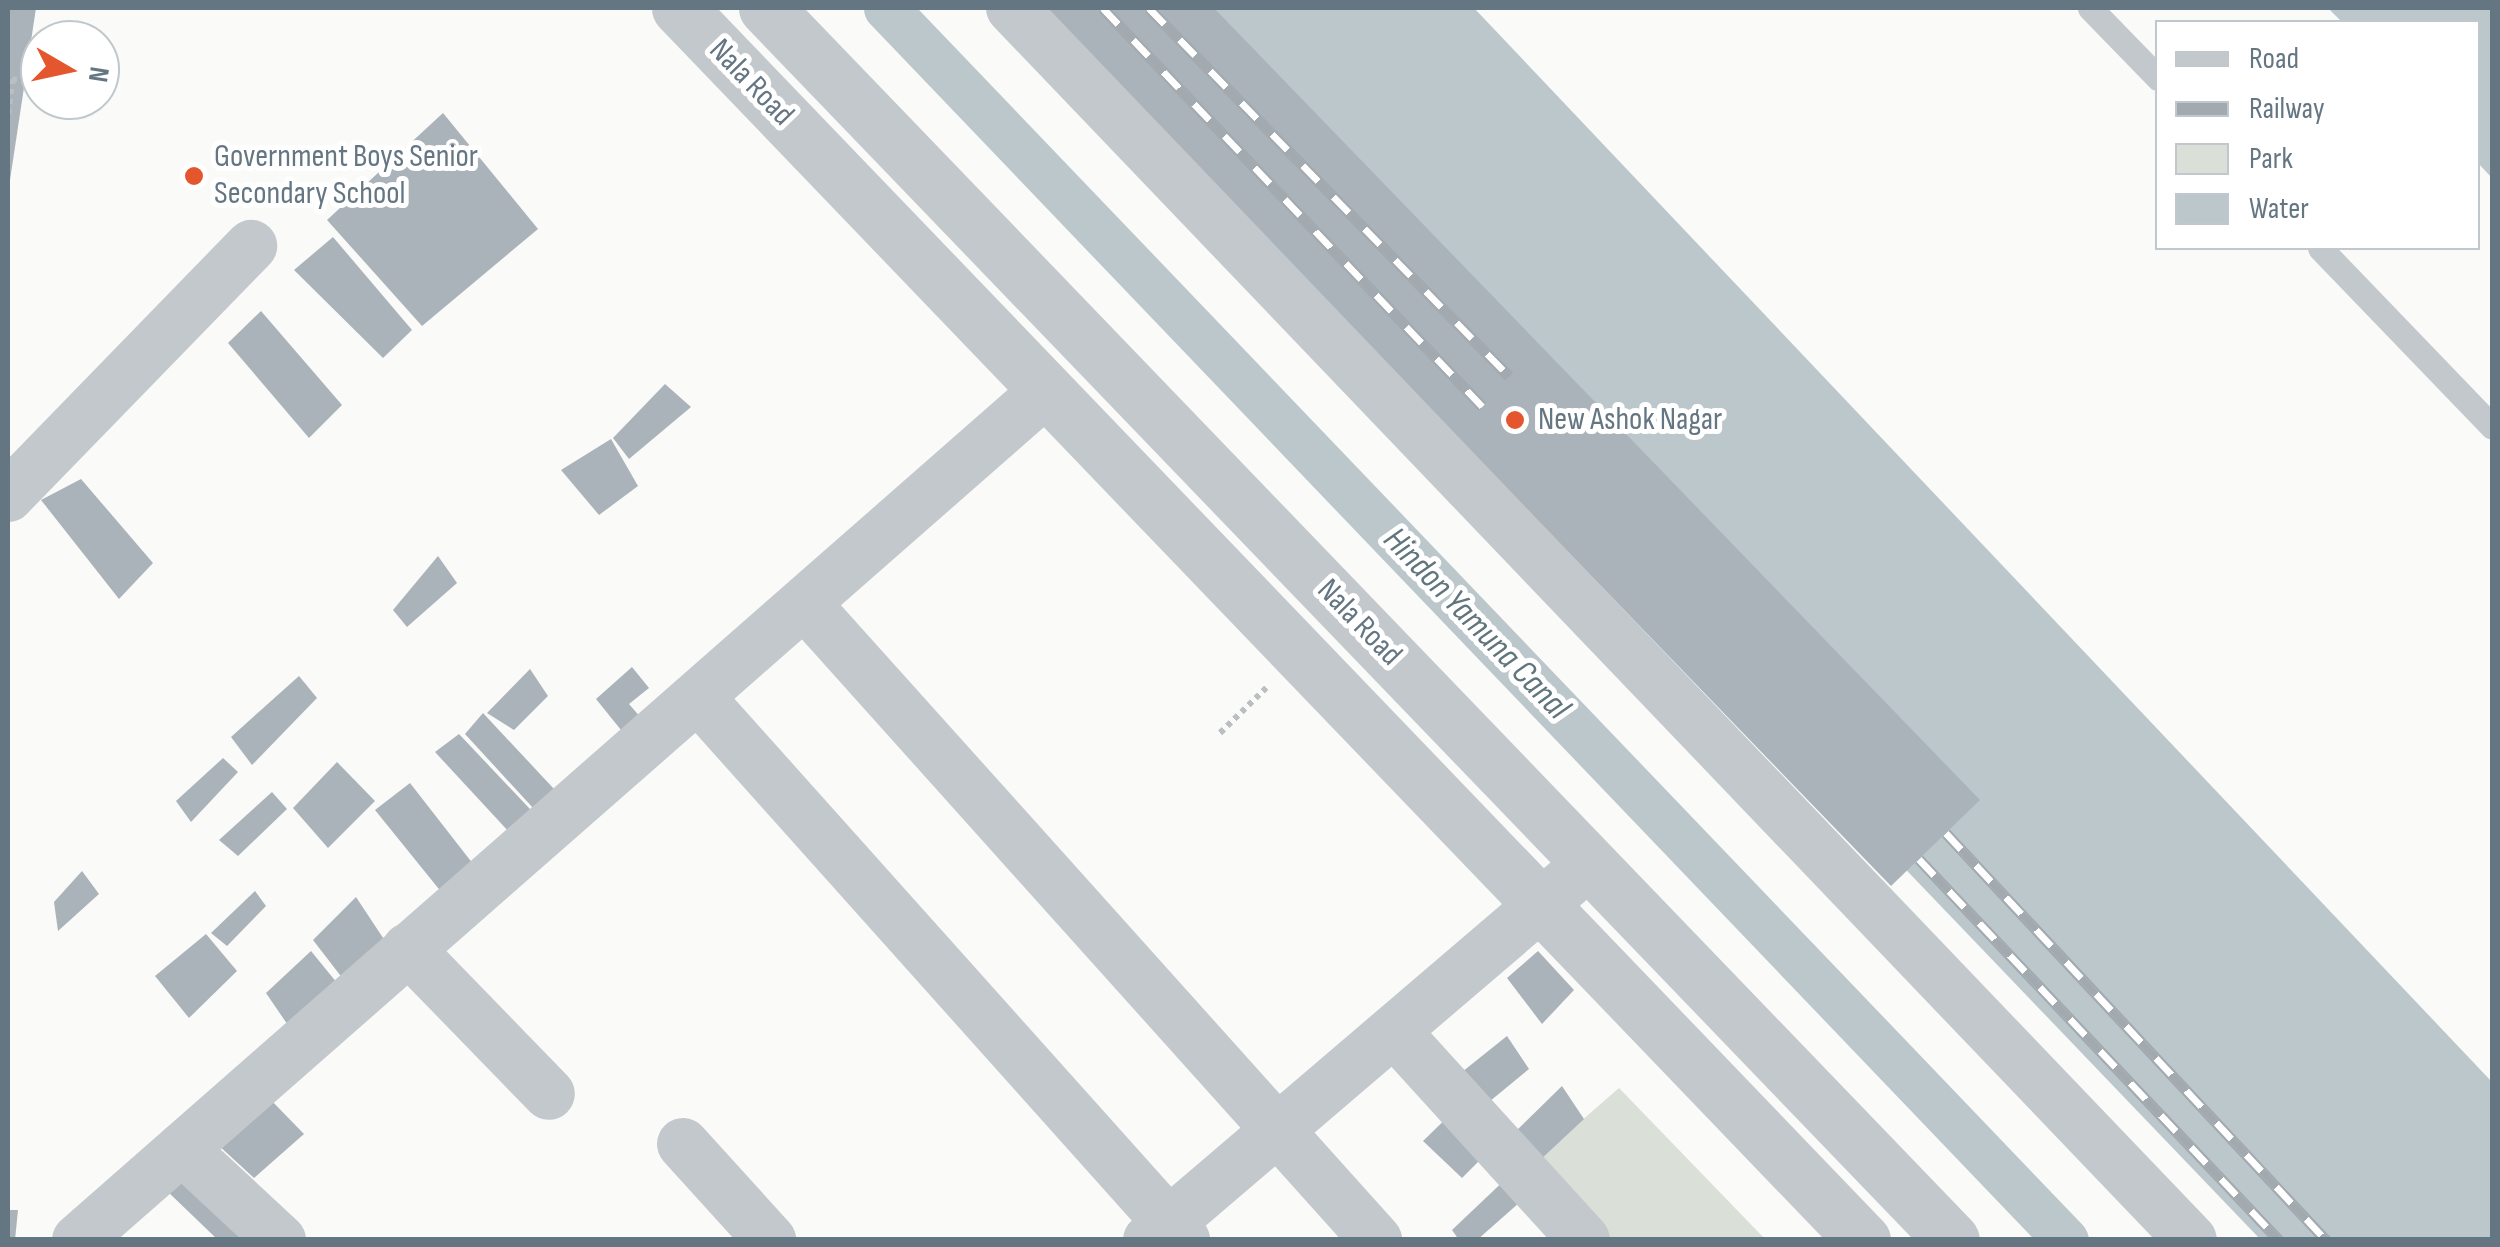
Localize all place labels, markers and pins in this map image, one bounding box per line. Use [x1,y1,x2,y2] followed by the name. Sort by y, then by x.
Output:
[214,139,478,214] place label: Government Boys Senior Secondary School
[183,165,205,187] marker: Government Boys Senior Secondary School
[1538,401,1722,439] place label: New Ashok Nagar
[1502,407,1528,433] marker: New Ashok Nagar

